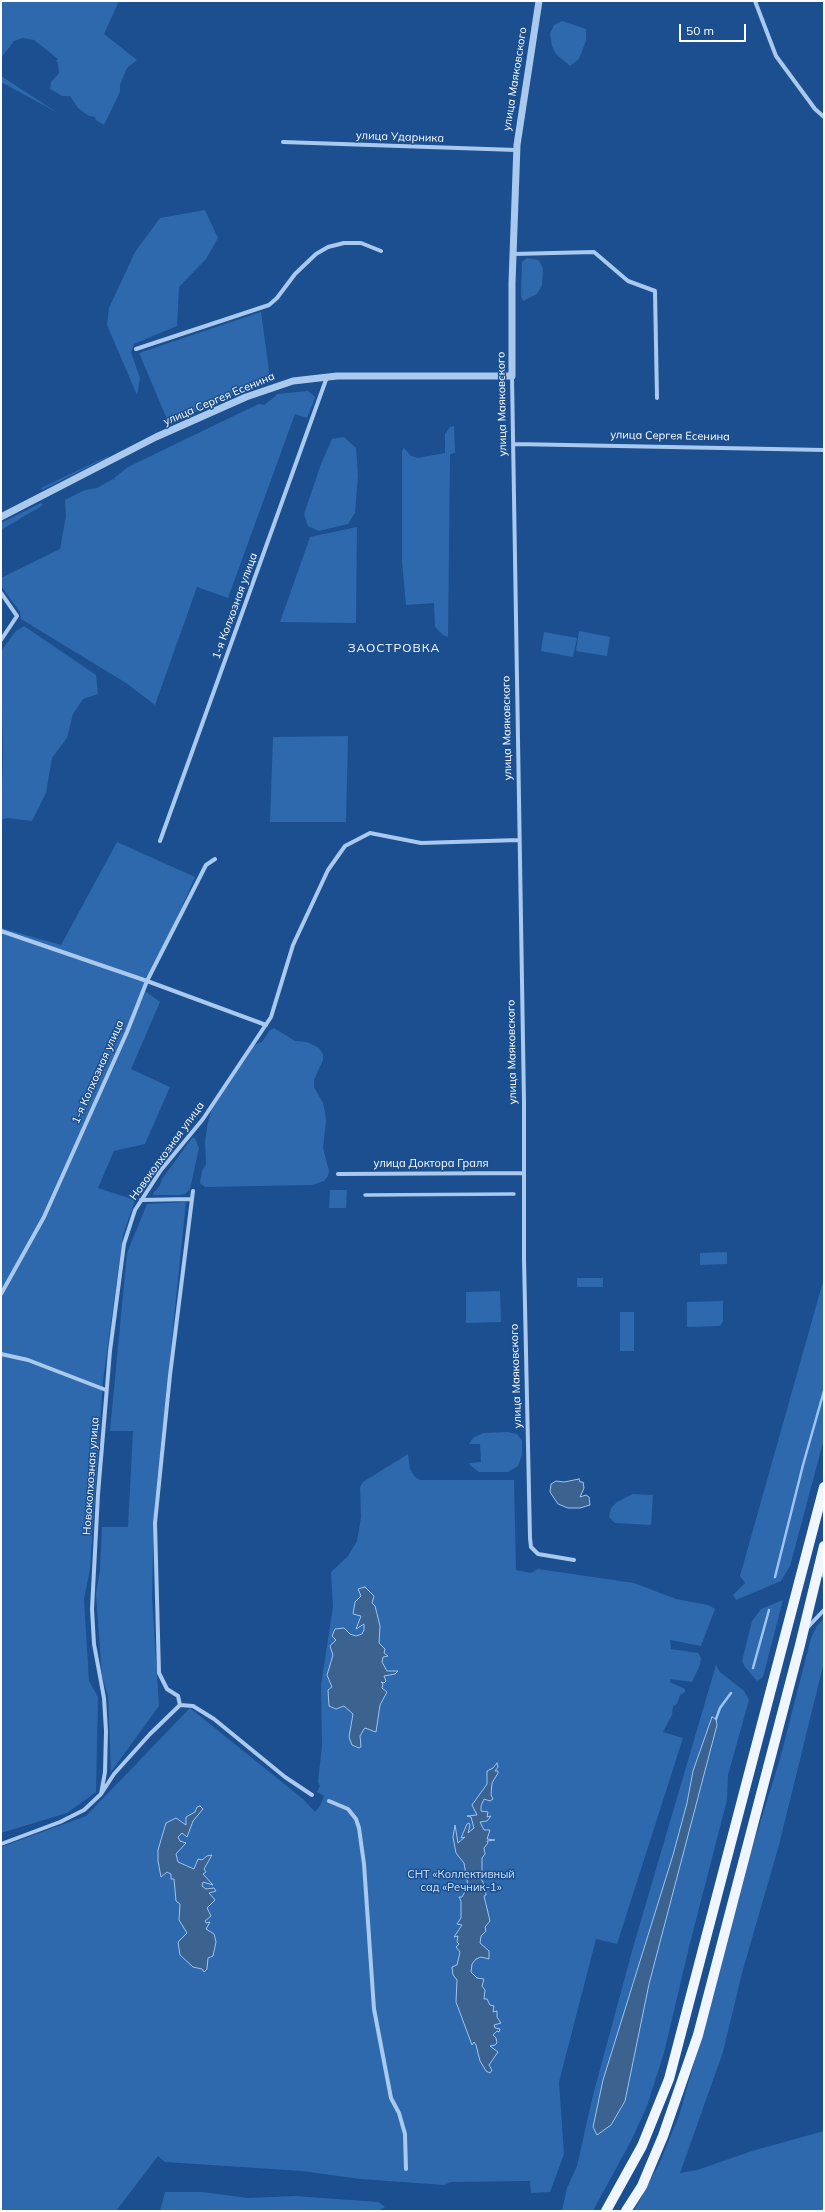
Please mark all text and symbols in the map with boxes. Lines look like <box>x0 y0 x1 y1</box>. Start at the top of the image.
scale bar <box>681 16 748 42</box>
text: 50 m <box>686 23 714 38</box>
street label: улица Маяковского <box>500 26 530 132</box>
street label: улица Ударника <box>356 129 444 145</box>
street label: улица Маяковского <box>494 352 510 456</box>
street label: улица Сергея Есенина <box>161 370 277 428</box>
street label: улица Сергея Есенина <box>610 428 730 444</box>
street label: 1-я Колхозная улица <box>210 551 260 661</box>
district label: ЗАОСТРОВКА <box>348 641 440 655</box>
street label: улица Маяковского <box>499 676 515 780</box>
street label: улица Маяковского <box>504 1000 520 1104</box>
street label: 1-я Колхозная улица <box>69 1018 127 1126</box>
street label: Новоколхозная улица <box>127 1099 207 1203</box>
street label: улица Доктора Граля <box>374 1157 488 1171</box>
street label: улица Маяковского <box>508 1323 524 1429</box>
street label: Новоколхозная улица <box>80 1417 102 1535</box>
park label: СНТ «Коллективный сад «Речник-1» <box>407 1868 515 1894</box>

